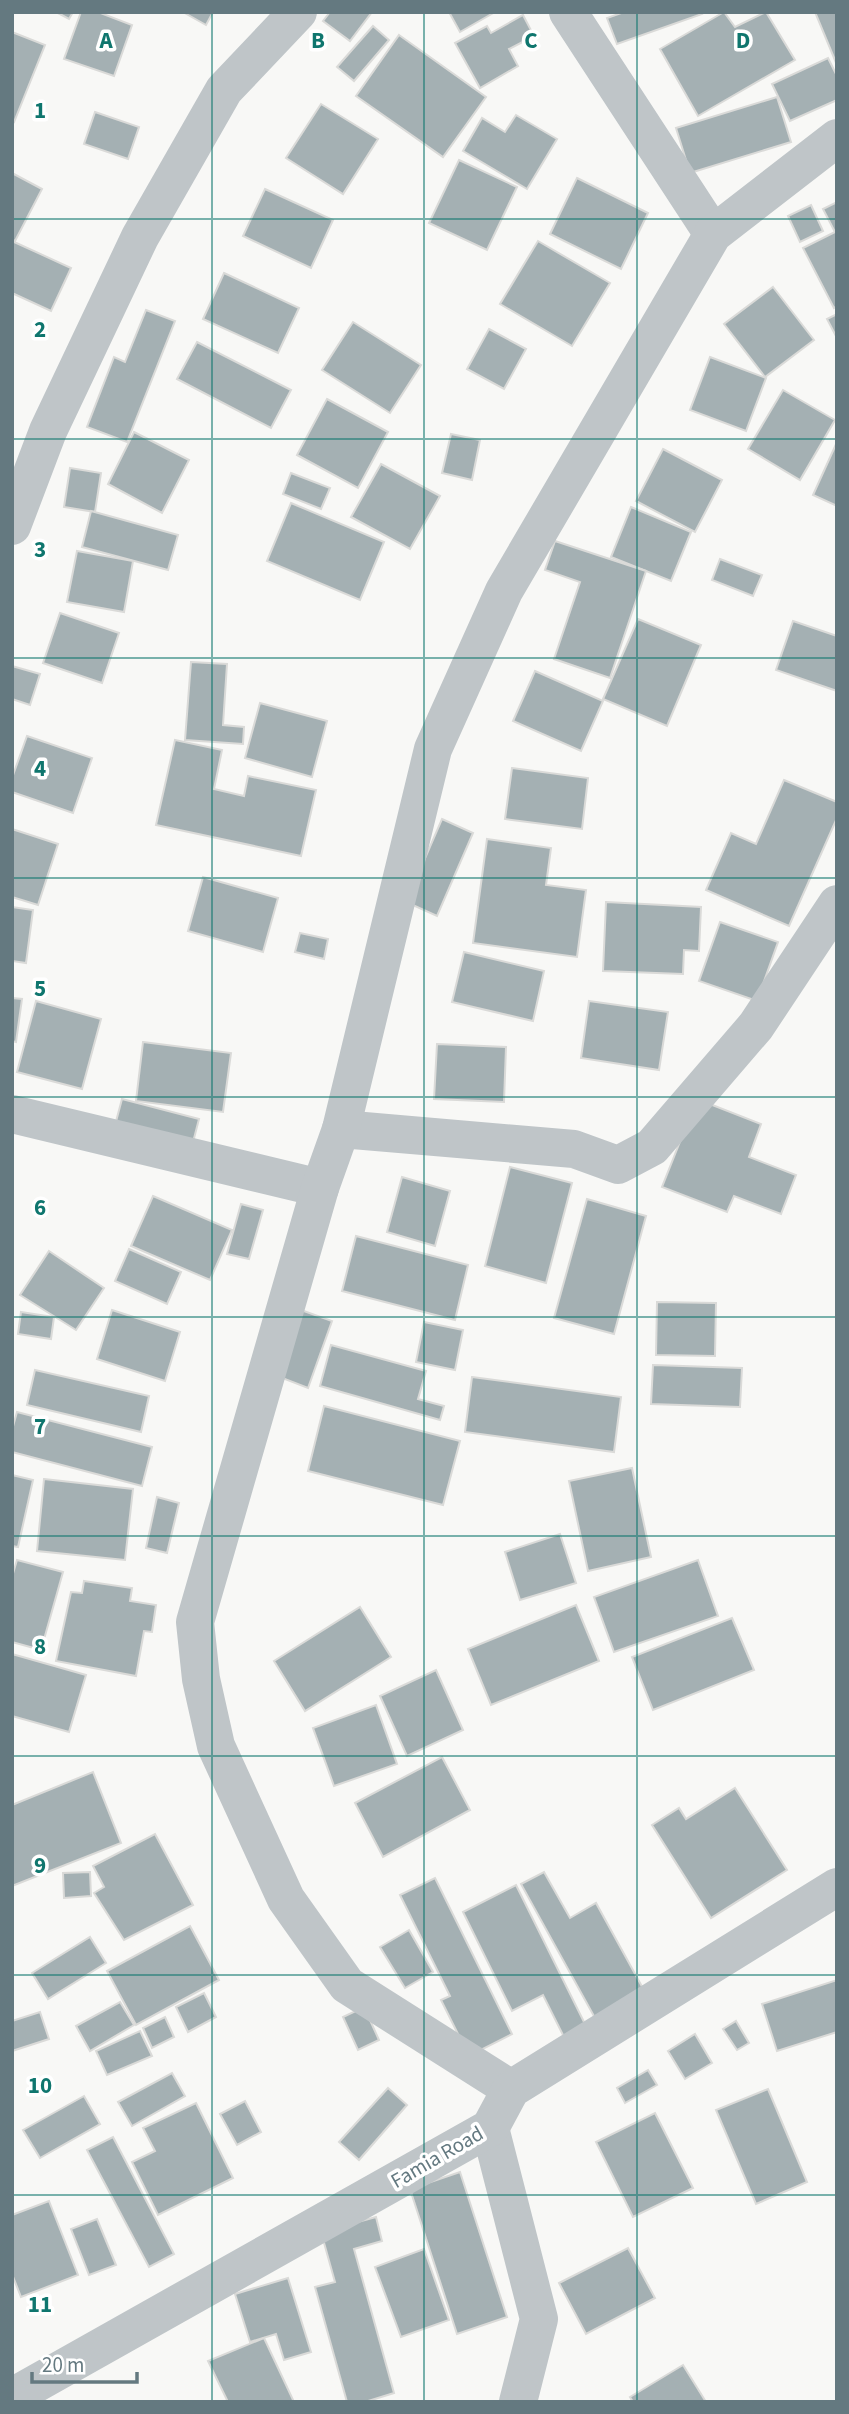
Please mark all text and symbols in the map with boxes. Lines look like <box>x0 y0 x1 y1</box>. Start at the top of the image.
text: A <box>98 24 113 57</box>
text: B <box>311 24 325 57</box>
text: C <box>524 24 538 57</box>
text: D <box>736 24 750 57</box>
text: 1 <box>34 94 46 127</box>
text: 2 <box>34 313 46 346</box>
text: 3 <box>34 533 46 566</box>
text: 4 <box>34 752 46 785</box>
text: 5 <box>34 972 46 1005</box>
text: 6 <box>34 1191 46 1224</box>
text: 7 <box>34 1410 46 1443</box>
text: 8 <box>34 1630 46 1663</box>
text: 9 <box>34 1849 46 1882</box>
text: 10 <box>28 2069 52 2102</box>
street label: Famia Road <box>385 2118 489 2196</box>
text: 11 <box>28 2288 52 2321</box>
scale bar <box>32 2340 136 2384</box>
text: 20 m <box>42 2350 84 2380</box>

